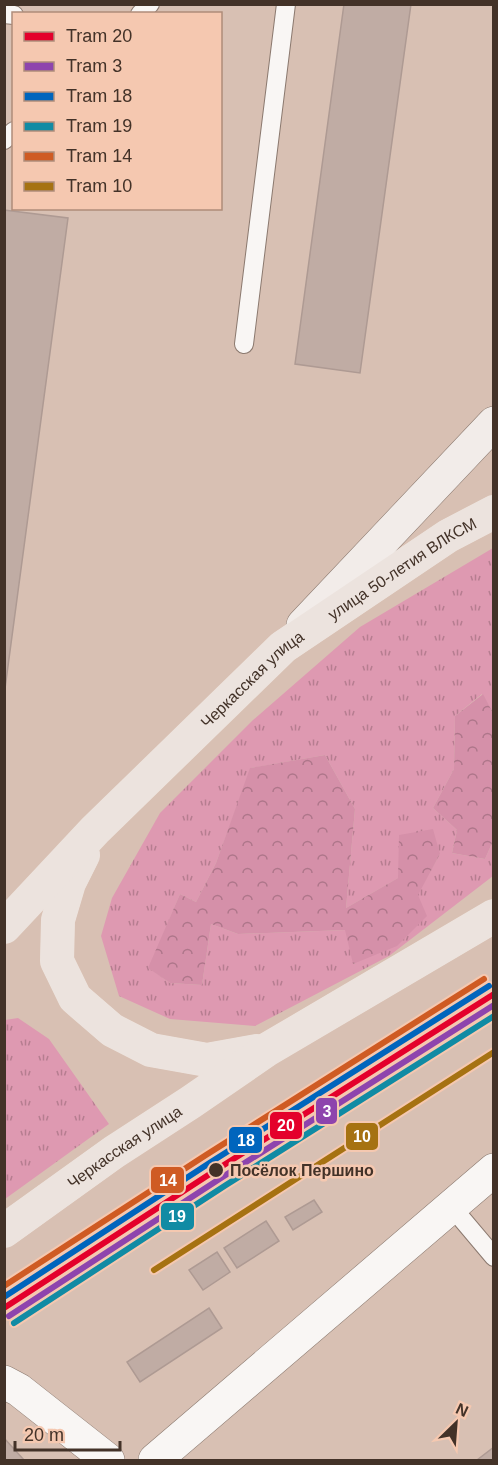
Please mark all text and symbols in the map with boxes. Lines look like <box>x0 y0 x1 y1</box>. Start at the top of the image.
legend <box>12 12 222 210</box>
text: Tram 20 <box>66 26 132 46</box>
text: Tram 3 <box>66 56 122 76</box>
text: Tram 18 <box>66 86 132 106</box>
text: Tram 19 <box>66 116 132 136</box>
text: Tram 14 <box>66 146 132 166</box>
text: Tram 10 <box>66 176 132 196</box>
street label: улица 50-летия ВЛКСМ <box>325 514 479 623</box>
street label: Черкасская улица <box>197 627 307 731</box>
line badge: 3 <box>315 1097 338 1125</box>
street label: Черкасская улица <box>64 1102 185 1191</box>
text: 3 <box>323 1103 332 1120</box>
line badge: 20 <box>269 1111 303 1140</box>
text: 20 <box>277 1117 295 1134</box>
line badge: 10 <box>345 1122 379 1151</box>
line badge: 18 <box>228 1126 263 1154</box>
text: 10 <box>353 1128 371 1145</box>
text: 18 <box>237 1132 255 1149</box>
marker: Посёлок Першино <box>207 1161 225 1179</box>
place label: Посёлок Першино <box>230 1162 374 1179</box>
line badge: 14 <box>150 1166 185 1194</box>
text: 14 <box>159 1172 177 1189</box>
line badge: 19 <box>160 1202 195 1231</box>
text: 19 <box>168 1208 186 1225</box>
north arrow <box>426 1393 486 1453</box>
text: N <box>453 1400 471 1420</box>
scale bar <box>15 1414 120 1452</box>
text: 20 m <box>24 1425 64 1445</box>

